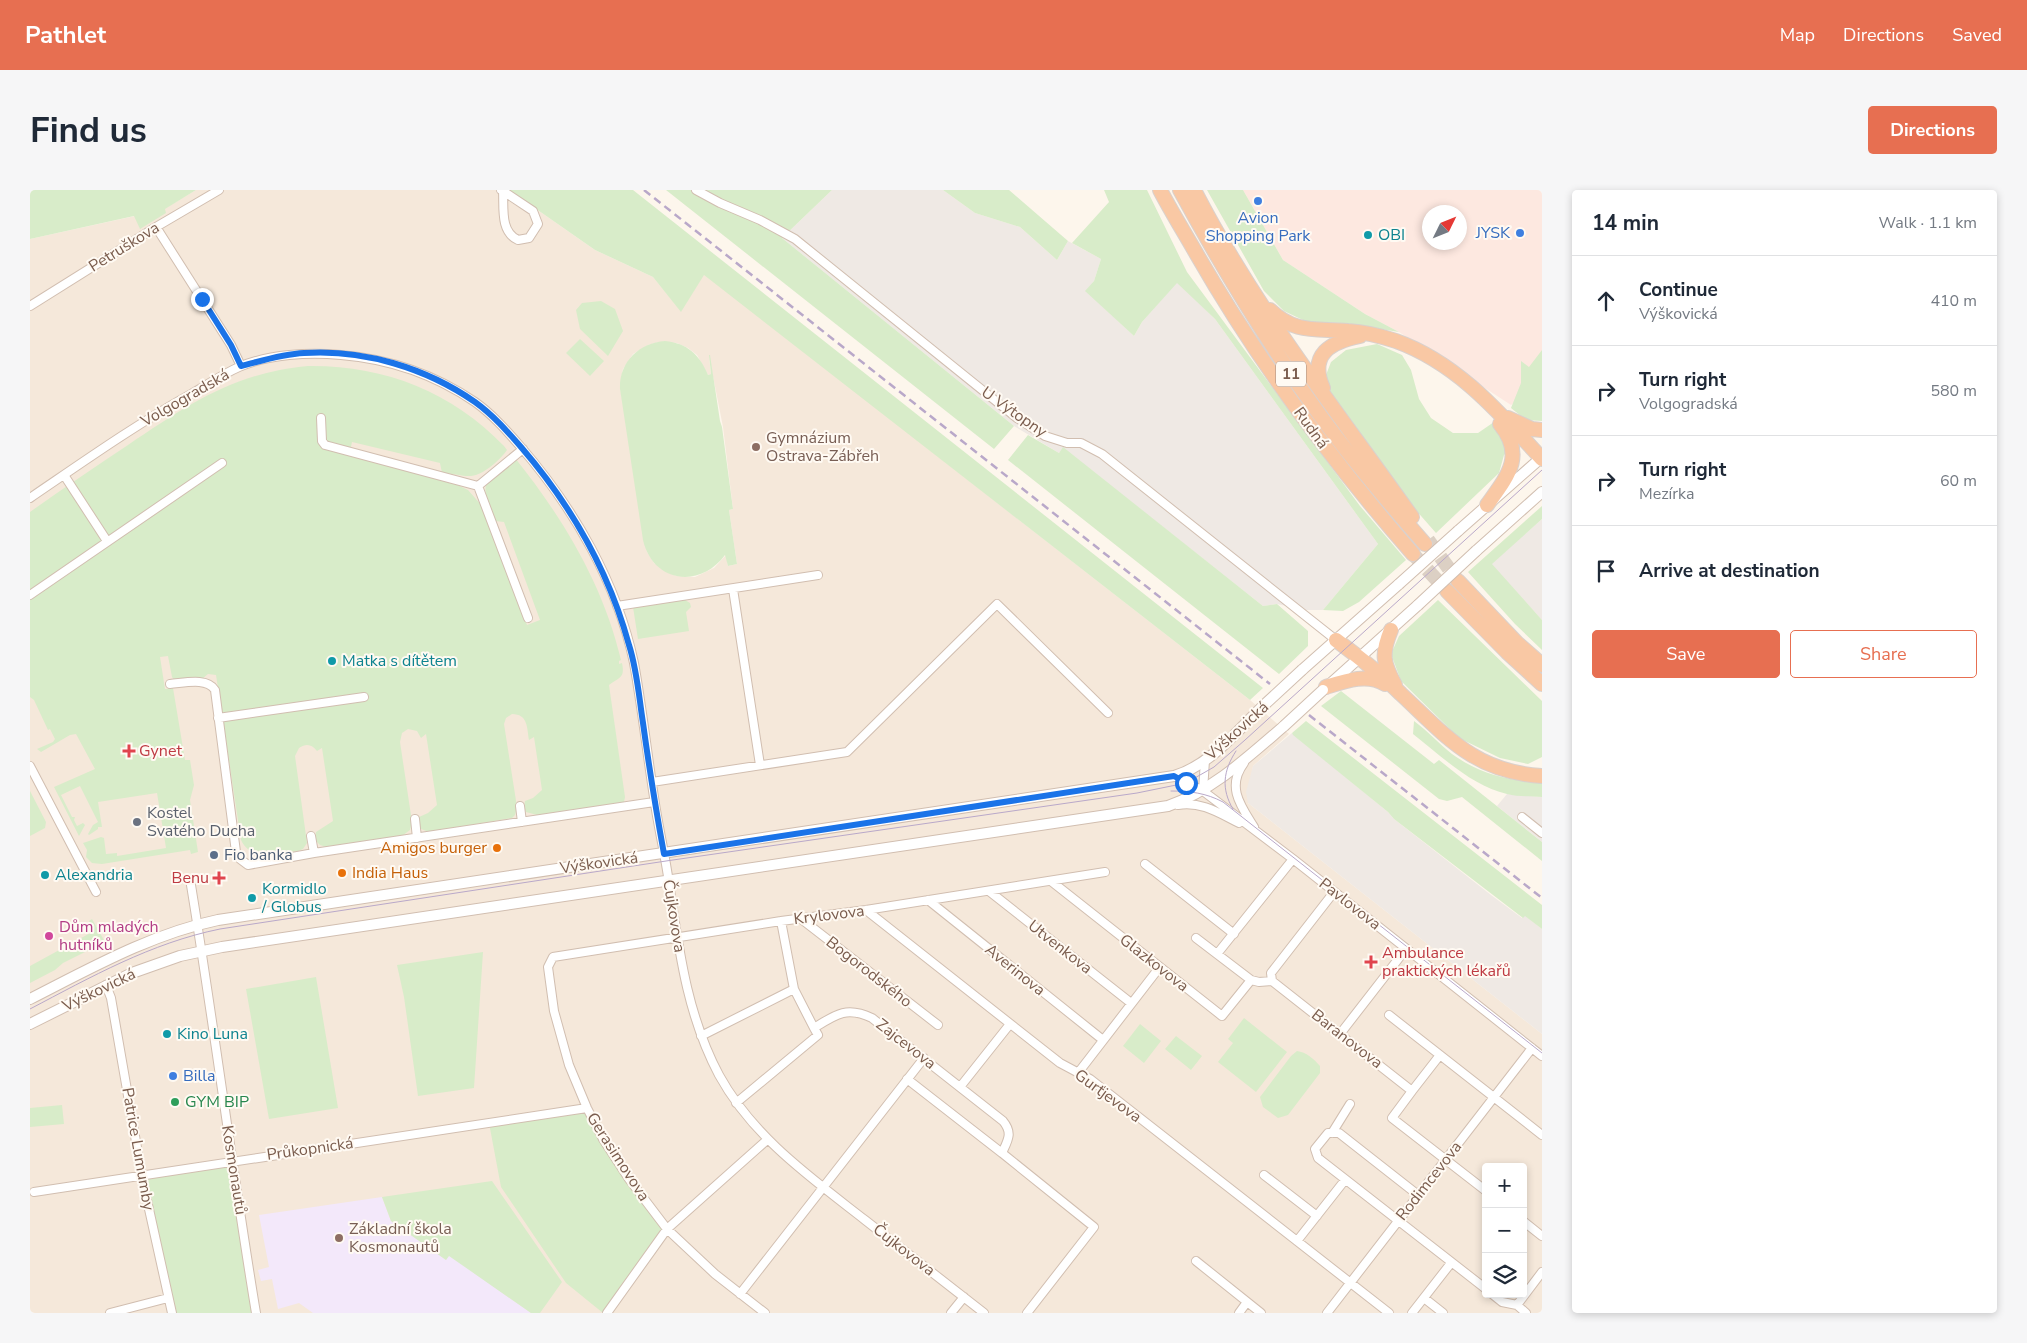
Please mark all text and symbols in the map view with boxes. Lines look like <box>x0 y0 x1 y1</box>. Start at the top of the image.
text: Pathlet <box>25 19 106 51</box>
text: Map <box>1780 23 1815 47</box>
text: Directions <box>1843 23 1924 47</box>
text: Saved <box>1952 23 2002 47</box>
button: Directions <box>1868 106 1997 154</box>
text: Find us <box>30 107 147 154</box>
marker: Avion Shopping Park <box>1252 195 1264 207</box>
north arrow <box>1422 205 1467 250</box>
place label: Avion Shopping Park <box>1206 207 1311 247</box>
text: 14 min <box>1592 209 1659 237</box>
text: Walk · 1.1 km <box>1879 212 1977 234</box>
street label: Petruškova <box>84 217 164 277</box>
place label: JYSK <box>1475 222 1511 244</box>
place label: OBI <box>1378 224 1405 246</box>
marker: JYSK <box>1514 227 1526 239</box>
marker: OBI <box>1362 229 1374 241</box>
text: Continue <box>1639 277 1718 303</box>
icon: ahead <box>1592 287 1620 315</box>
route end <box>191 288 214 311</box>
text: 410 m <box>1930 290 1977 312</box>
text: Výškovická <box>1639 303 1718 325</box>
road number: 11 <box>1276 362 1306 386</box>
street label: Volgogradská <box>136 364 233 433</box>
text: Turn right <box>1639 367 1726 393</box>
icon: right <box>1592 377 1620 405</box>
text: 580 m <box>1930 380 1977 402</box>
street label: U Výtopny <box>977 381 1052 443</box>
text: Volgogradská <box>1639 393 1738 415</box>
street label: Rudná <box>1288 403 1334 453</box>
place label: Gymnázium Ostrava-Zábřeh <box>766 427 879 467</box>
marker: Gymnázium Ostrava-Zábřeh <box>750 441 762 453</box>
text: Turn right <box>1639 457 1726 483</box>
icon: right <box>1592 467 1620 495</box>
text: 60 m <box>1940 470 1977 492</box>
text: Mezírka <box>1639 483 1694 505</box>
icon: arrive <box>1592 557 1620 585</box>
text: Arrive at destination <box>1639 558 1820 584</box>
button: Save <box>1592 630 1780 678</box>
button: Share <box>1790 630 1977 678</box>
place label: Matka s dítětem <box>342 650 457 672</box>
marker: Matka s dítětem <box>326 655 338 667</box>
street label: Výškovická <box>1200 696 1274 766</box>
place label: Gynet <box>139 740 182 762</box>
marker: Gynet <box>123 745 135 757</box>
route start <box>1175 772 1198 795</box>
place label: Kostel Svatého Ducha <box>147 802 255 842</box>
marker: Kostel Svatého Ducha <box>131 816 143 828</box>
place label: Amigos burger <box>380 837 487 859</box>
marker: Amigos burger <box>491 842 503 854</box>
place label: Fio banka <box>224 844 293 866</box>
street label: Výškovická <box>558 847 639 880</box>
marker: Fio banka <box>208 849 220 861</box>
place label: India Haus <box>352 862 428 884</box>
place label: Alexandria <box>55 864 133 886</box>
place label: Benu <box>172 867 209 889</box>
marker: India Haus <box>336 867 348 879</box>
marker: Alexandria <box>39 869 51 881</box>
marker: Benu <box>213 872 225 884</box>
street label: Pavlovova <box>1314 873 1386 935</box>
place label: Kormidlo / Globus <box>261 878 327 918</box>
street label: Čujkovova <box>657 878 691 954</box>
marker: Kormidlo / Globus <box>246 892 258 904</box>
street label: Krylovova <box>792 900 866 930</box>
street label: Utvenkova <box>1023 915 1097 979</box>
place label: Dům mladých hutníků <box>59 916 159 956</box>
street label: Glazkovova <box>1115 929 1193 997</box>
marker: Dům mladých hutníků <box>43 930 55 942</box>
street label: Bogorodského <box>821 931 917 1013</box>
street label: Averinova <box>980 939 1050 1001</box>
place label: Ambulance praktických lékařů <box>1382 942 1511 982</box>
marker: Ambulance praktických lékařů <box>1364 955 1378 969</box>
street label: Výškovická <box>58 963 139 1018</box>
street label: Baranovova <box>1307 1004 1387 1074</box>
street label: Zajcevova <box>871 1014 941 1074</box>
place label: Kino Luna <box>177 1023 248 1045</box>
marker: Kino Luna <box>161 1028 173 1040</box>
street label: Gurťjevova <box>1070 1064 1146 1128</box>
place label: Billa <box>183 1065 215 1087</box>
marker: Billa <box>167 1070 179 1082</box>
street label: Patrice Lumumby <box>116 1086 160 1213</box>
place label: GYM BIP <box>185 1091 249 1113</box>
marker: GYM BIP <box>169 1096 181 1108</box>
street label: Gerasimovova <box>581 1108 655 1206</box>
street label: Kosmonautů <box>216 1124 252 1216</box>
street label: Průkopnická <box>265 1132 355 1166</box>
street label: Rodimcevova <box>1391 1137 1467 1225</box>
map controls <box>1482 1163 1527 1298</box>
button: + <box>1482 1163 1527 1208</box>
button: − <box>1482 1208 1527 1253</box>
place label: Základní škola Kosmonautů <box>349 1218 452 1258</box>
street label: Čujkovova <box>868 1219 940 1281</box>
marker: Základní škola Kosmonautů <box>333 1232 345 1244</box>
button: layers <box>1482 1253 1527 1298</box>

